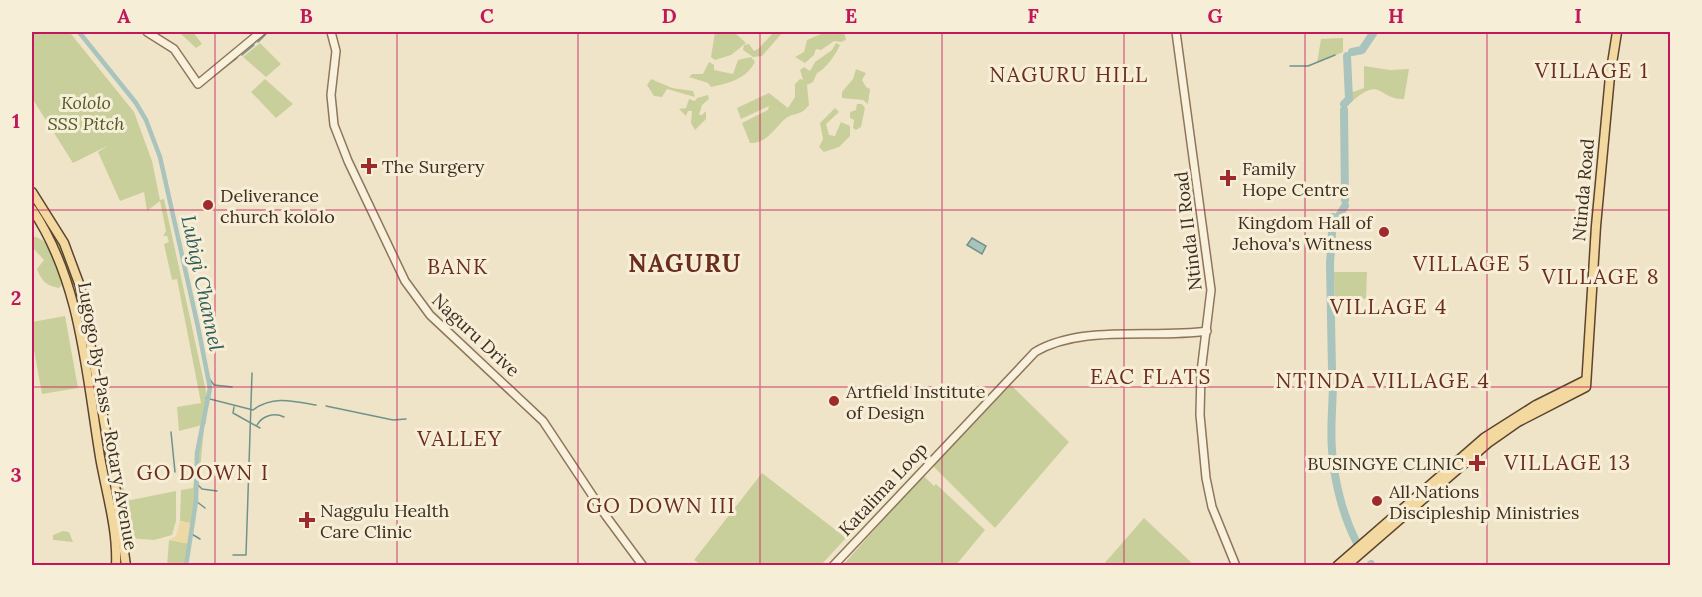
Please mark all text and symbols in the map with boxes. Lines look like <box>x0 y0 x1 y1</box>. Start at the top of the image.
text: A <box>117 3 131 28</box>
text: B <box>299 3 313 28</box>
text: C <box>480 3 494 28</box>
text: D <box>661 3 677 28</box>
text: E <box>845 3 857 28</box>
text: F <box>1027 3 1039 28</box>
text: G <box>1207 3 1223 28</box>
text: H <box>1388 3 1404 28</box>
text: I <box>1574 3 1582 28</box>
district label: VILLAGE 1 <box>1534 57 1649 84</box>
district label: NAGURU HILL <box>989 61 1149 88</box>
park label: Kololo SSS Pitch <box>47 91 125 135</box>
text: 1 <box>12 108 20 133</box>
street label: Ntinda Road <box>1567 137 1599 242</box>
place label: The Surgery <box>382 155 485 178</box>
marker: The Surgery <box>360 157 378 175</box>
place label: Family Hope Centre <box>1242 157 1349 201</box>
marker: Family Hope Centre <box>1219 169 1237 187</box>
street label: Ntinda II Road <box>1169 170 1207 292</box>
place label: Deliverance church kololo <box>220 184 335 228</box>
marker: Deliverance church kololo <box>201 198 215 212</box>
place label: Kingdom Hall of Jehova's Witness <box>1232 211 1374 255</box>
water label: Lubigi Channel <box>176 213 230 353</box>
marker: Kingdom Hall of Jehova's Witness <box>1377 225 1391 239</box>
district label: NAGURU <box>628 248 742 279</box>
district label: VILLAGE 5 <box>1412 250 1531 277</box>
district label: BANK <box>427 253 489 280</box>
district label: VILLAGE 8 <box>1541 263 1660 290</box>
street label: Lugogo By-Pass - Rotary Avenue <box>73 280 143 552</box>
text: 2 <box>11 285 21 310</box>
street label: Naguru Drive <box>427 288 525 382</box>
district label: VILLAGE 4 <box>1329 293 1448 320</box>
district label: EAC FLATS <box>1090 363 1212 390</box>
district label: NTINDA VILLAGE 4 <box>1276 367 1490 394</box>
place label: Artfield Institute of Design <box>845 380 986 424</box>
marker: Artfield Institute of Design <box>827 394 841 408</box>
district label: VALLEY <box>416 425 503 452</box>
street label: Katalima Loop <box>834 437 932 541</box>
district label: VILLAGE 13 <box>1503 449 1632 476</box>
place label: BUSINGYE CLINIC <box>1307 452 1464 475</box>
marker: BUSINGYE CLINIC <box>1468 454 1486 472</box>
district label: GO DOWN I <box>137 459 269 486</box>
text: 3 <box>10 462 22 487</box>
place label: All Nations Discipleship Ministries <box>1388 480 1579 524</box>
district label: GO DOWN III <box>586 492 736 519</box>
marker: All Nations Discipleship Ministries <box>1370 494 1384 508</box>
place label: Naggulu Health Care Clinic <box>320 499 449 543</box>
marker: Naggulu Health Care Clinic <box>298 511 316 529</box>

